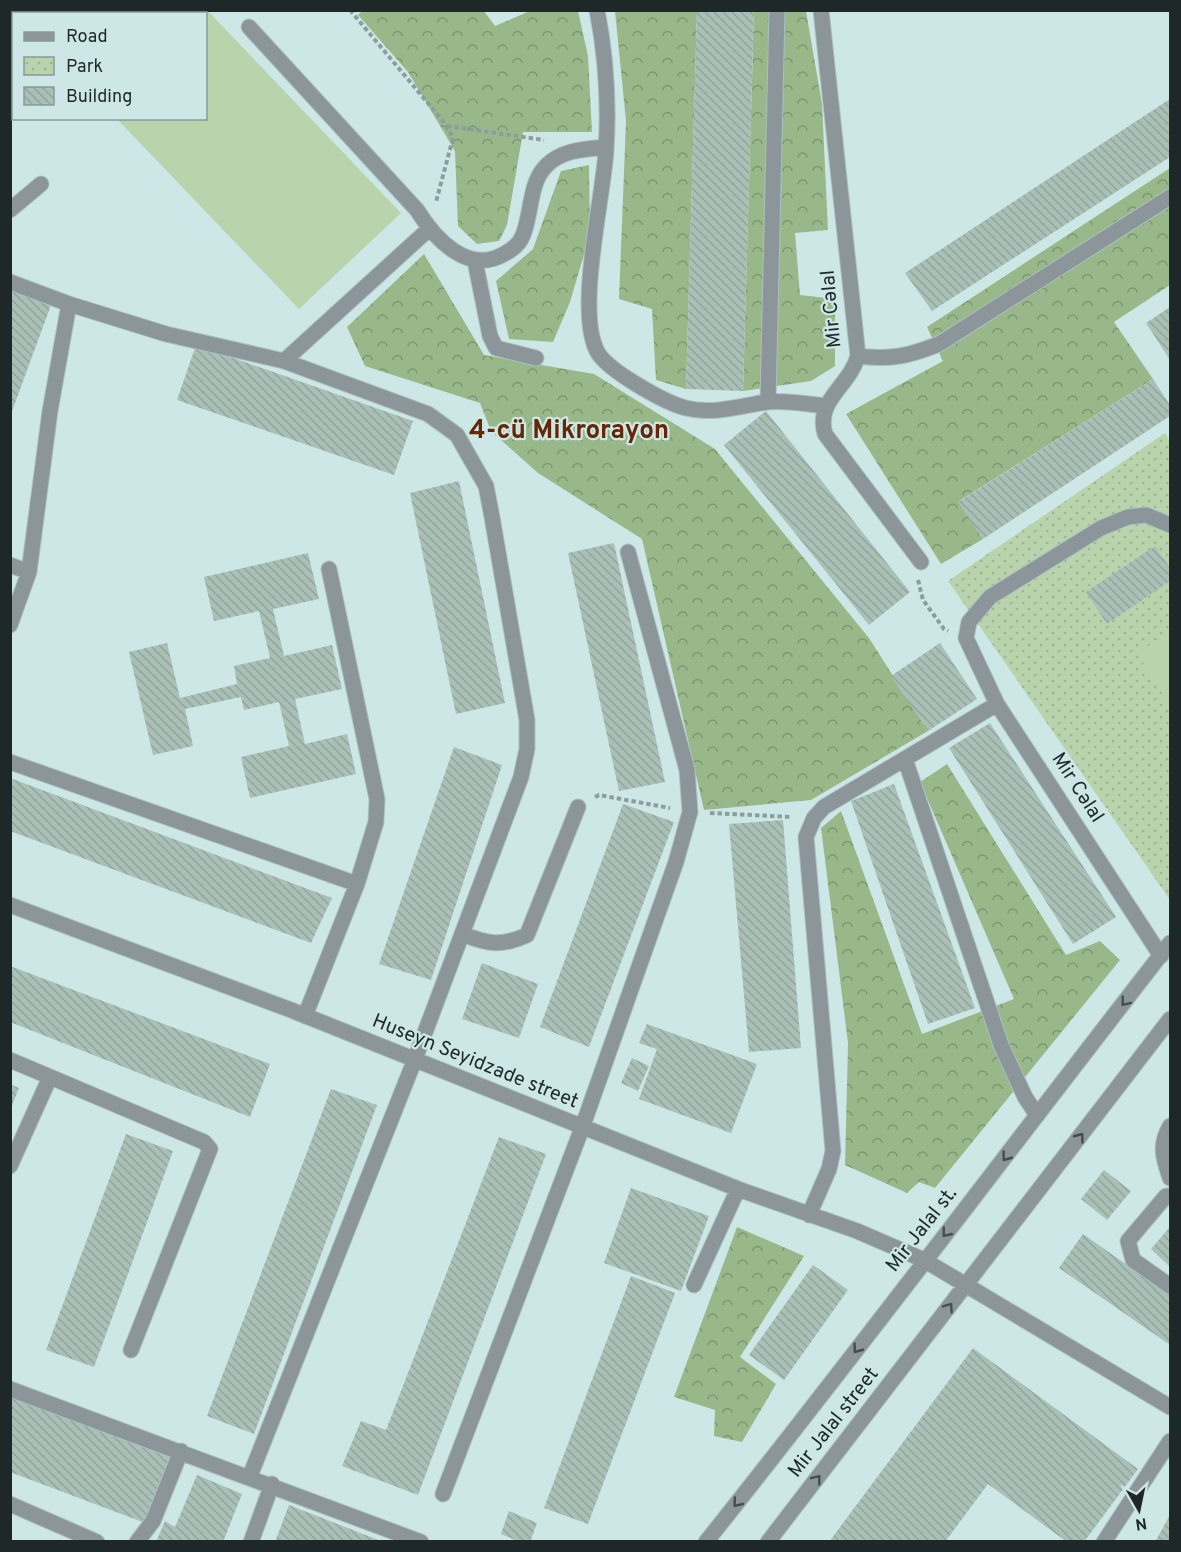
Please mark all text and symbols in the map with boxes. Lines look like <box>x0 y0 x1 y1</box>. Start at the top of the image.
legend <box>12 12 207 120</box>
text: Road <box>66 26 108 49</box>
text: Park <box>66 56 103 79</box>
text: Building <box>66 86 132 109</box>
street label: Mir Cəlal <box>816 269 848 349</box>
district label: 4-cü Mikrorayon <box>469 415 669 448</box>
street label: Mir Cəlal <box>1045 748 1109 828</box>
one-way arrow <box>1121 996 1132 1007</box>
street label: Huseyn Seyidzade street <box>368 1009 582 1115</box>
one-way arrow <box>1073 1133 1084 1144</box>
one-way arrow <box>1002 1150 1013 1161</box>
street label: Mir Jalal st. <box>880 1182 964 1278</box>
one-way arrow <box>942 1226 953 1237</box>
one-way arrow <box>942 1303 953 1314</box>
one-way arrow <box>854 1343 865 1354</box>
street label: Mir Jalal street <box>783 1362 885 1484</box>
one-way arrow <box>809 1475 820 1486</box>
north arrow <box>1109 1480 1169 1540</box>
one-way arrow <box>733 1496 744 1507</box>
text: N <box>1134 1512 1148 1534</box>

